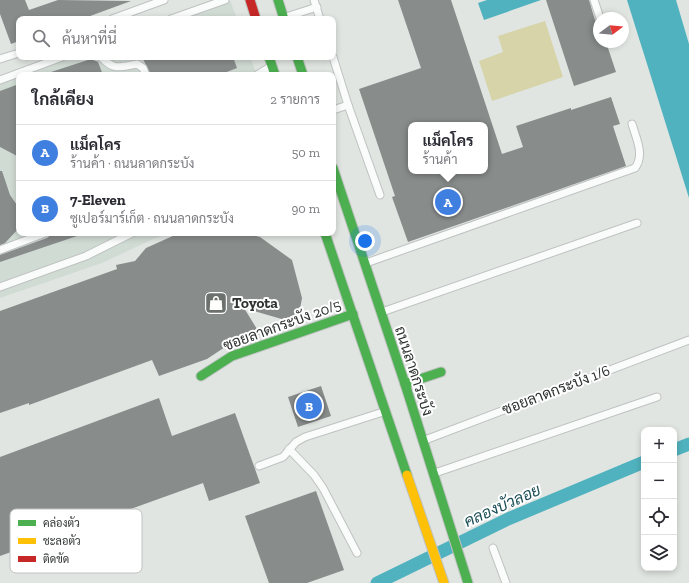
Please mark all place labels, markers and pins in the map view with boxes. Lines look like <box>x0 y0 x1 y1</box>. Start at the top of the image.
pin: A <box>435 187 461 217</box>
shop icon: Toyota <box>203 290 229 316</box>
place label: Toyota <box>232 294 278 312</box>
pin: B <box>296 391 322 421</box>

